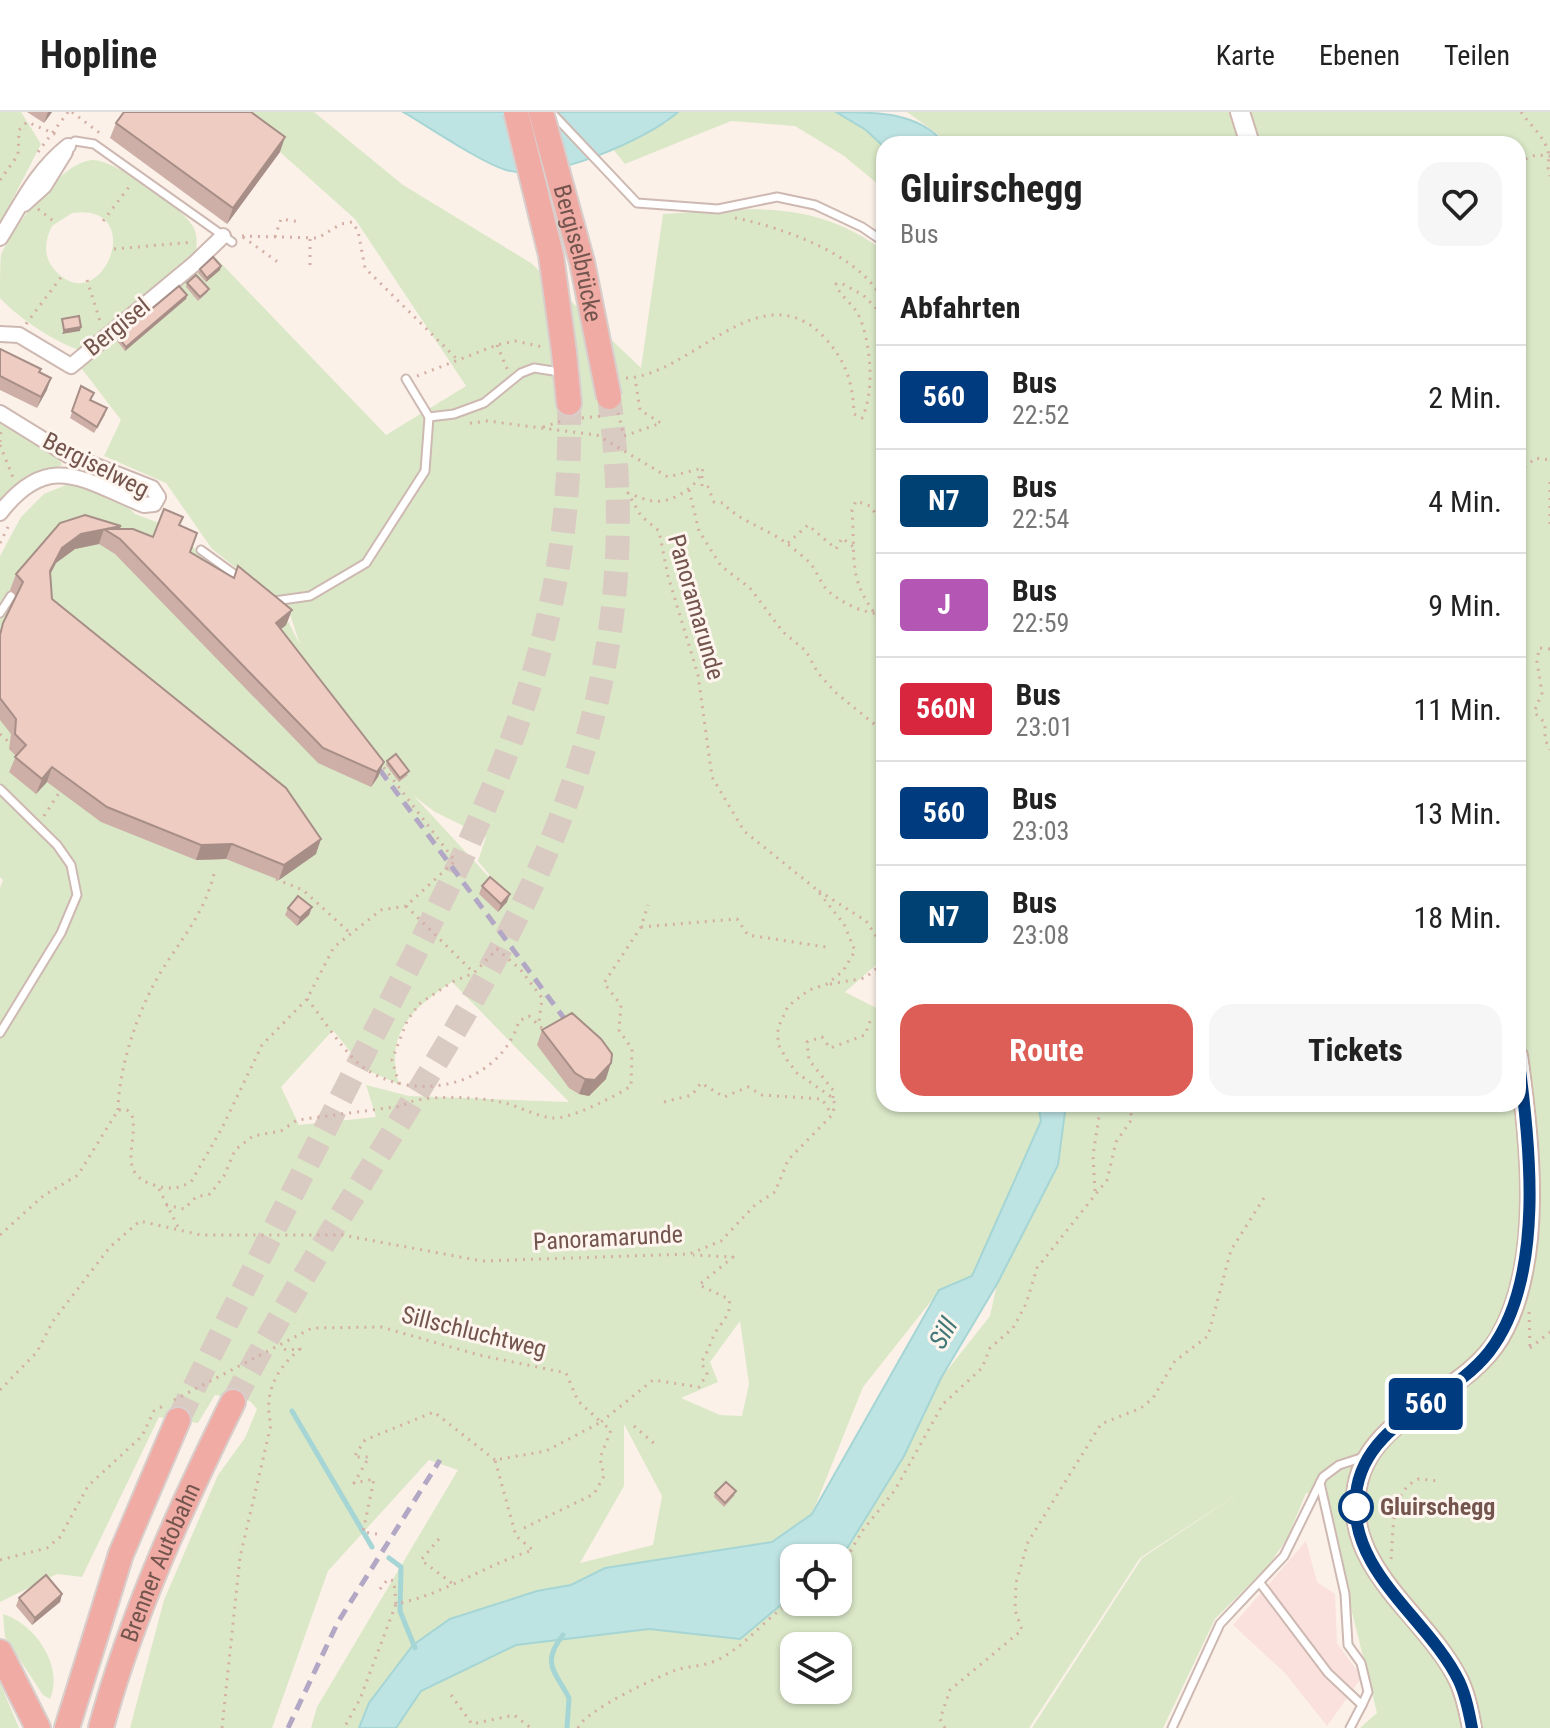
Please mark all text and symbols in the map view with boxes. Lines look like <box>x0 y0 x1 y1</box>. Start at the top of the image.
text: Hopline <box>40 33 157 77</box>
text: Karte <box>1216 39 1275 72</box>
text: Ebenen <box>1319 39 1400 72</box>
text: Teilen <box>1444 39 1510 72</box>
button: heart <box>1418 162 1502 246</box>
text: Gluirschegg <box>900 167 1083 211</box>
street label: Bergiselbrücke <box>548 182 608 324</box>
text: Bus <box>900 219 939 249</box>
text: Abfahrten <box>900 290 1020 325</box>
street label: Bergisel <box>78 292 156 362</box>
text: Bus <box>1012 365 1057 400</box>
text: 560 <box>923 380 965 413</box>
text: 2 Min. <box>1428 380 1502 415</box>
text: 22:52 <box>1012 400 1069 430</box>
street label: Bergiselweg <box>38 426 154 504</box>
text: Bus <box>1012 469 1057 504</box>
text: N7 <box>928 484 960 517</box>
text: 4 Min. <box>1428 484 1502 519</box>
text: 22:54 <box>1012 504 1069 534</box>
street label: Panoramarunde <box>662 531 730 683</box>
text: Bus <box>1012 573 1057 608</box>
text: J <box>937 588 951 621</box>
text: 9 Min. <box>1428 588 1502 623</box>
text: 22:59 <box>1012 608 1069 638</box>
text: Bus <box>1016 677 1061 712</box>
text: 560N <box>916 692 976 725</box>
text: 11 Min. <box>1414 692 1502 727</box>
text: 23:01 <box>1016 712 1073 742</box>
text: Bus <box>1012 781 1057 816</box>
text: 560 <box>923 796 965 829</box>
text: 13 Min. <box>1414 796 1502 831</box>
text: 23:03 <box>1012 816 1069 846</box>
text: Bus <box>1012 885 1057 920</box>
text: N7 <box>928 900 960 933</box>
text: 18 Min. <box>1414 900 1502 935</box>
text: 23:08 <box>1012 920 1069 950</box>
button: Route <box>900 1004 1193 1096</box>
button: Tickets <box>1209 1004 1502 1096</box>
street label: Panoramarunde <box>532 1220 684 1256</box>
street label: Sillschluchtweg <box>399 1300 549 1364</box>
water label: Sill <box>922 1311 964 1354</box>
line badge: 560 <box>1380 1378 1472 1430</box>
text: 560 <box>1405 1387 1447 1420</box>
street label: Brenner Autobahn <box>115 1479 206 1646</box>
marker: Gluirschegg <box>1339 1490 1373 1524</box>
place label: Gluirschegg <box>1380 1493 1495 1521</box>
map controls <box>780 1544 852 1704</box>
button: locate <box>780 1544 852 1616</box>
button: layers <box>780 1632 852 1704</box>

